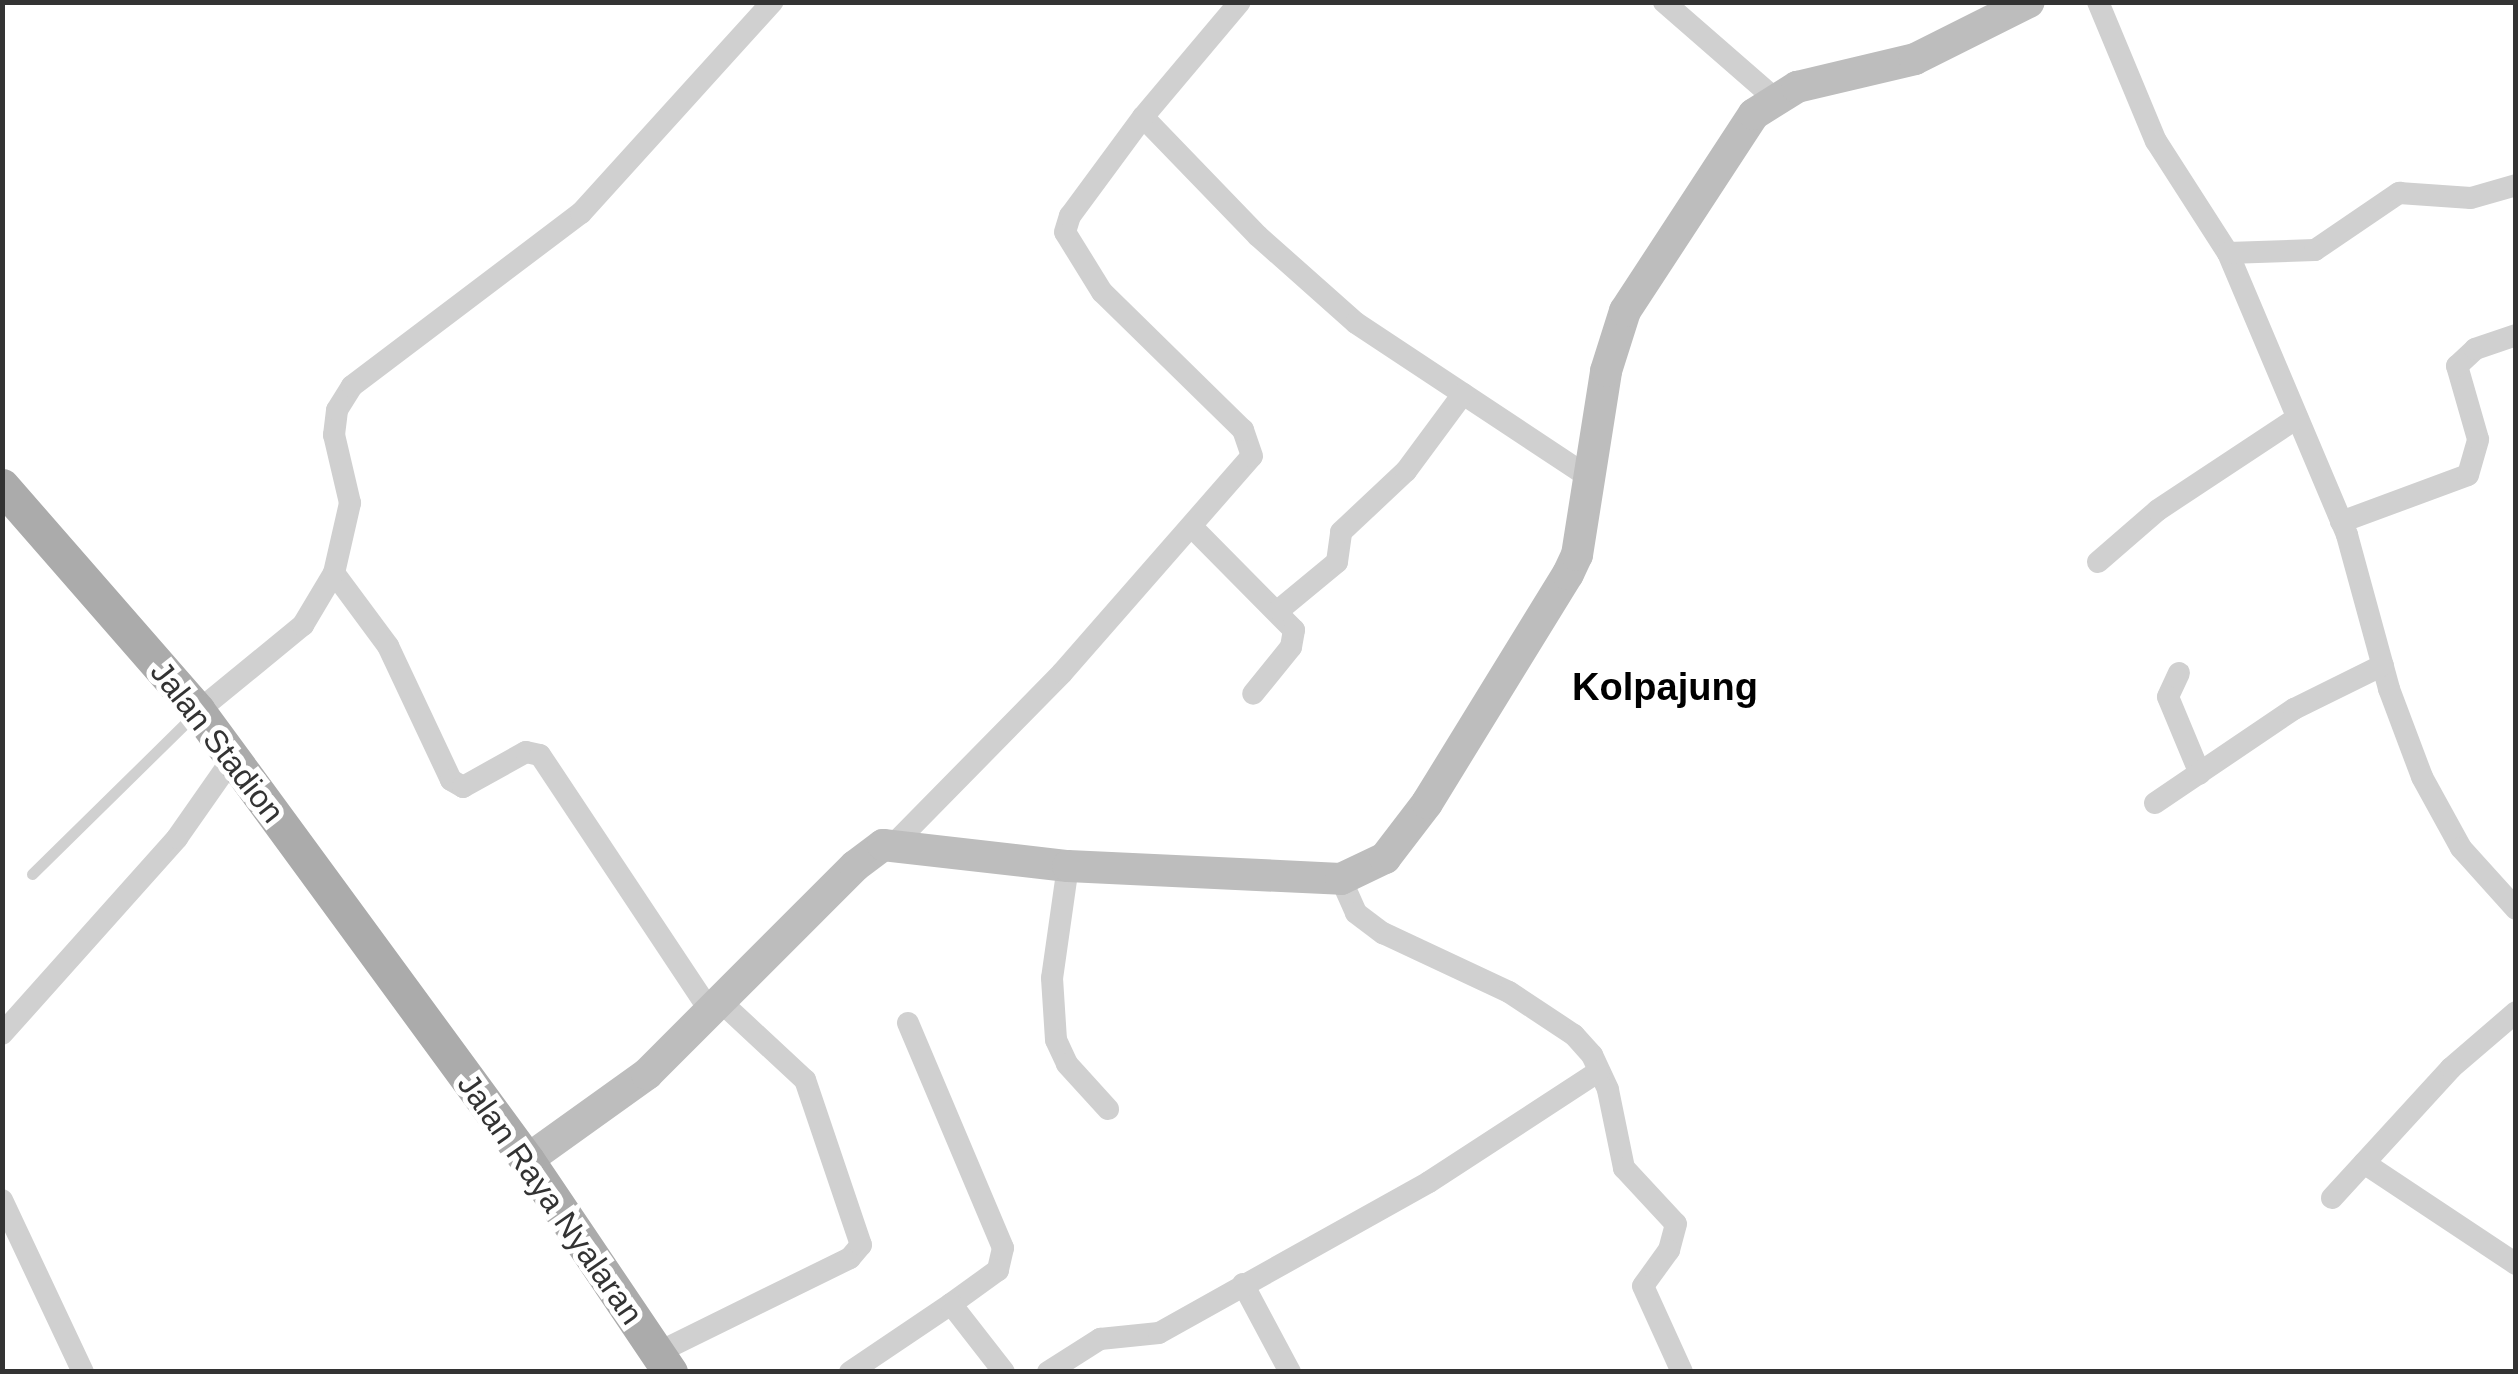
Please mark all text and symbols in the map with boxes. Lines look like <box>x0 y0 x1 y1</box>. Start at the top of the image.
street label: Jalan Stadion <box>142 654 292 830</box>
district label: Kolpajung <box>1572 665 1758 711</box>
street label: Jalan Raya Nyalaran <box>449 1066 651 1332</box>

